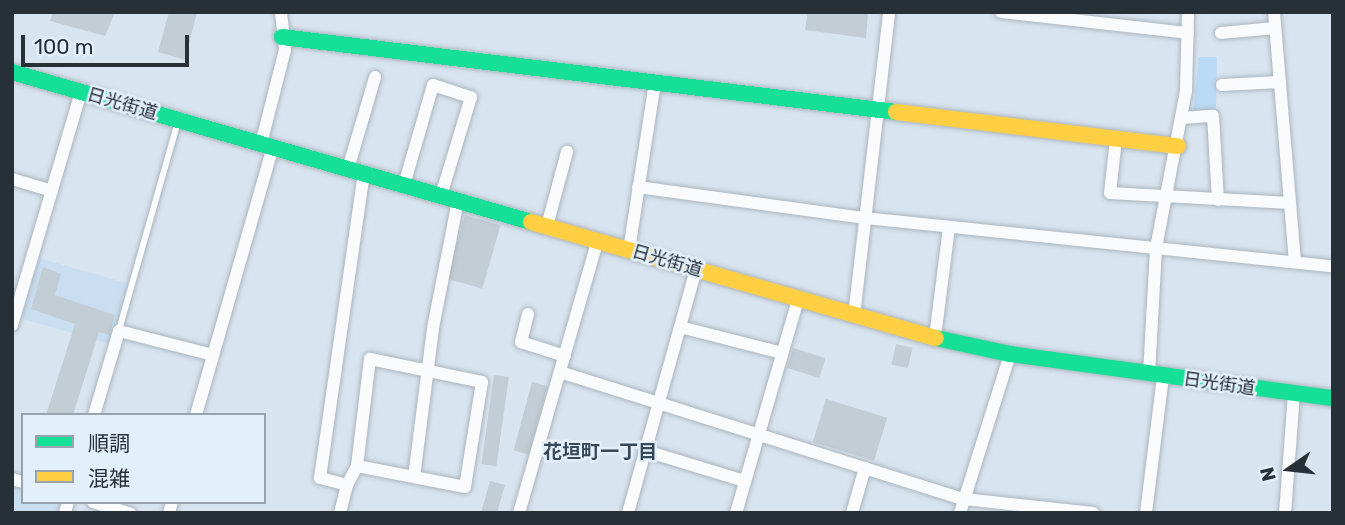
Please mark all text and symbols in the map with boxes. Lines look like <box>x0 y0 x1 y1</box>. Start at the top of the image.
scale bar <box>24 21 192 65</box>
text: 100 m <box>34 34 93 59</box>
street label: 日光街道 <box>84 84 160 124</box>
street label: 日光街道 <box>629 241 705 281</box>
street label: 日光街道 <box>1182 368 1256 400</box>
legend <box>21 413 266 504</box>
text: 順調 <box>88 431 130 456</box>
north arrow <box>1254 434 1324 504</box>
district label: 花垣町一丁目 <box>543 441 657 463</box>
text: N <box>1255 465 1281 484</box>
text: 混雑 <box>88 466 130 491</box>

